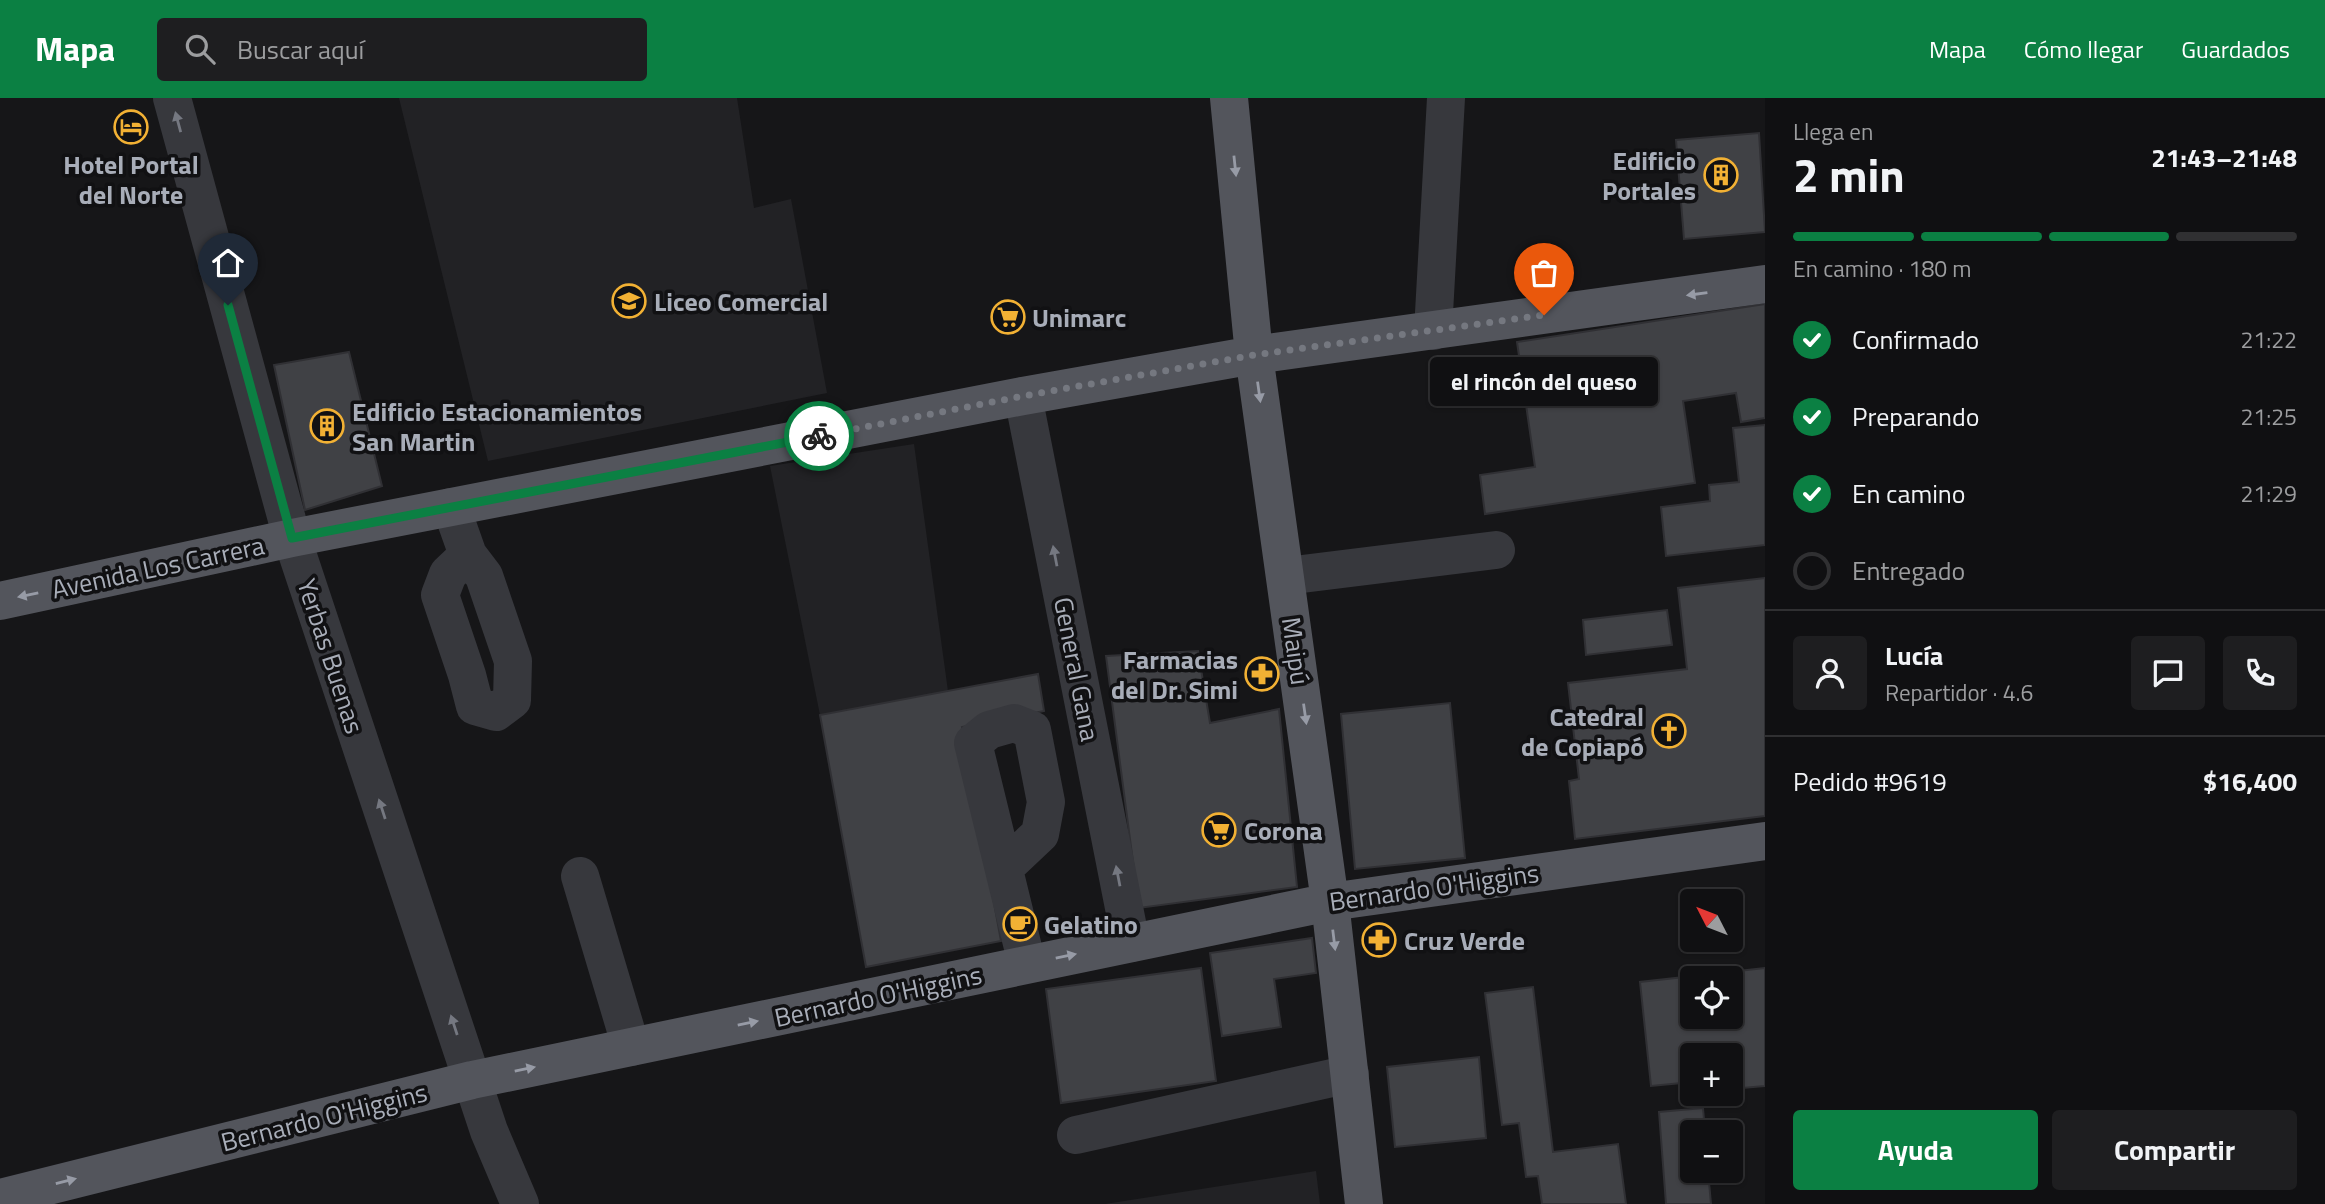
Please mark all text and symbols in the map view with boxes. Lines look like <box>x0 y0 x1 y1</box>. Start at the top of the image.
search box <box>157 18 647 81</box>
text: Mapa <box>35 24 115 74</box>
icon: search <box>181 30 219 68</box>
text: Buscar aquí <box>237 30 364 69</box>
text: Mapa <box>1929 31 1986 67</box>
text: Cómo llegar <box>2024 31 2143 67</box>
text: Guardados <box>2181 31 2290 67</box>
hotel icon: Hotel Portal del Norte <box>112 108 150 146</box>
one-way arrow <box>172 110 183 132</box>
text: Llega en <box>1793 114 1873 149</box>
text: 21:43–21:48 <box>2151 138 2297 177</box>
text: 2 min <box>1793 140 1905 210</box>
place label: Edificio Portales <box>1602 141 1696 210</box>
place label: Hotel Portal del Norte <box>63 145 199 214</box>
one-way arrow <box>1230 155 1241 177</box>
building icon: Edificio Portales <box>1702 156 1740 194</box>
pin <box>198 233 258 305</box>
pin <box>1514 243 1574 315</box>
icon: home <box>209 244 247 282</box>
text: En camino · 180 m <box>1793 251 1971 286</box>
icon: bag <box>1525 254 1563 292</box>
school or university icon: Liceo Comercial <box>610 282 648 320</box>
place label: Liceo Comercial <box>654 282 828 321</box>
one-way arrow <box>1686 288 1708 299</box>
supermarket icon: Unimarc <box>989 298 1027 336</box>
place label: Unimarc <box>1032 298 1126 337</box>
text: Confirmado <box>1852 320 1979 359</box>
icon: check <box>1793 321 1831 359</box>
text: 21:22 <box>2240 322 2297 357</box>
callout: el rincón del queso <box>1430 357 1658 406</box>
text: el rincón del queso <box>1451 364 1637 399</box>
one-way arrow <box>1254 381 1265 403</box>
place label: Edificio Estacionamientos San Martin <box>352 392 642 461</box>
text: Preparando <box>1852 397 1979 436</box>
icon: check <box>1793 398 1831 436</box>
text: 21:25 <box>2240 399 2297 434</box>
courier <box>784 401 854 471</box>
building icon: Edificio Estacionamientos San Martin <box>308 407 346 445</box>
icon: bike <box>800 417 838 455</box>
text: En camino <box>1852 474 1966 513</box>
icon: check <box>1793 475 1831 513</box>
text: 21:29 <box>2240 476 2297 511</box>
street label: Avenida Los Carrera <box>48 525 268 609</box>
one-way arrow <box>1049 545 1060 567</box>
text: Entregado <box>1852 551 1965 590</box>
street label: Yerbas Buenas <box>288 573 374 739</box>
one-way arrow <box>16 590 38 601</box>
street label: General Gana <box>1044 594 1110 744</box>
street label: Maipú <box>1272 615 1320 687</box>
button: person <box>1793 636 1867 710</box>
text: Lucía <box>1885 636 1943 675</box>
button: chat <box>2131 636 2205 710</box>
button: phone <box>2223 636 2297 710</box>
place label: Farmacias del Dr. Simi <box>1111 640 1238 709</box>
pharmacy icon: Farmacias del Dr. Simi <box>1243 655 1281 693</box>
text: Repartidor · 4.6 <box>1885 675 2033 710</box>
place label: Catedral de Copiapó <box>1521 697 1644 766</box>
one-way arrow <box>1299 704 1310 726</box>
church icon: Catedral de Copiapó <box>1650 712 1688 750</box>
text: Pedido #9619 <box>1793 762 1947 801</box>
text: $16,400 <box>2203 762 2297 801</box>
one-way arrow <box>376 799 387 820</box>
supermarket icon: Corona <box>1200 811 1238 849</box>
place label: Corona <box>1244 811 1323 850</box>
street label: Bernardo O'Higgins <box>1327 853 1541 921</box>
one-way arrow <box>1112 865 1123 887</box>
north arrow <box>1680 889 1743 952</box>
map controls <box>1680 889 1743 1183</box>
cafe icon: Gelatino <box>1001 905 1039 943</box>
place label: Gelatino <box>1044 905 1138 944</box>
pharmacy icon: Cruz Verde <box>1360 921 1398 959</box>
place label: Cruz Verde <box>1404 921 1525 960</box>
one-way arrow <box>1329 929 1340 951</box>
one-way arrow <box>1056 951 1078 962</box>
street label: Bernardo O'Higgins <box>771 955 985 1037</box>
button: locate <box>1680 966 1743 1029</box>
one-way arrow <box>448 1015 459 1036</box>
one-way arrow <box>737 1017 759 1028</box>
button: + <box>1680 1043 1743 1106</box>
one-way arrow <box>514 1063 536 1074</box>
street label: Bernardo O'Higgins <box>217 1073 431 1161</box>
button: Ayuda <box>1793 1110 2038 1190</box>
button: Compartir <box>2052 1110 2297 1190</box>
button: − <box>1680 1120 1743 1183</box>
one-way arrow <box>55 1175 77 1186</box>

